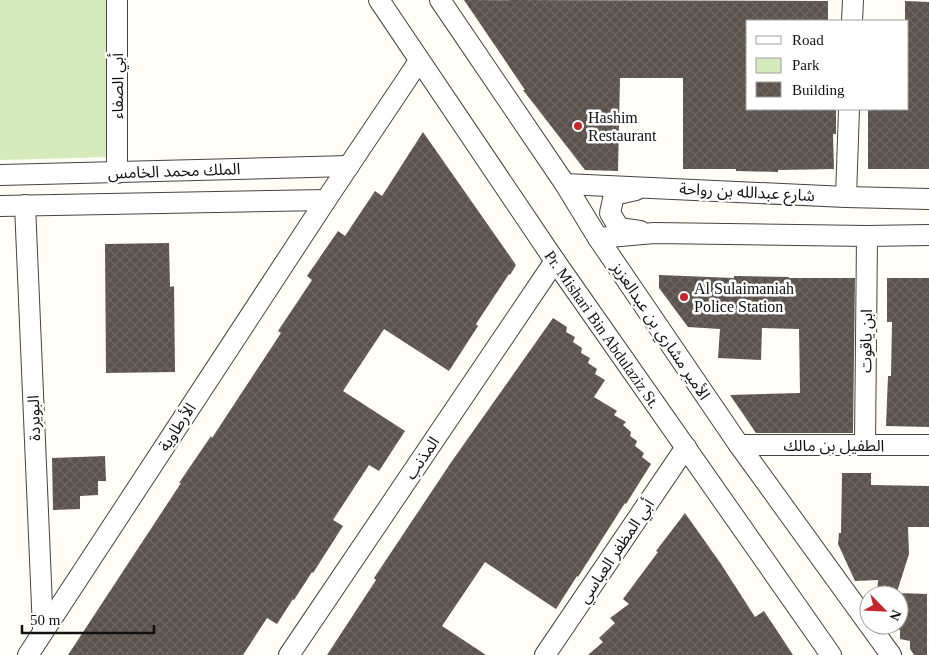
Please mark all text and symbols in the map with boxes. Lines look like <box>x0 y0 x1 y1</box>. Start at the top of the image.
legend <box>746 20 909 110</box>
text: Road <box>792 32 824 48</box>
street label: أبي الصفاء <box>107 53 129 119</box>
text: Park <box>792 57 820 73</box>
text: Building <box>792 82 845 98</box>
place label: Hashim Restaurant <box>588 109 657 144</box>
marker: Hashim Restaurant <box>572 120 584 132</box>
street label: الملك محمد الخامس <box>107 160 241 183</box>
street label: شارع عبدالله بن رواحة <box>679 180 815 208</box>
street label: Pr. Mishari Bin Abdulaziz St. <box>542 247 664 411</box>
street label: الأمير مشاري بن عبدالعزيز <box>605 258 713 405</box>
place label: Al Sulaimaniah Police Station <box>694 280 794 315</box>
marker: Al Sulaimaniah Police Station <box>678 291 690 303</box>
street label: ابن ياقوت <box>857 309 876 373</box>
street label: البويردة <box>25 395 44 441</box>
street label: الأرطاوية <box>155 400 200 455</box>
street label: المذنب <box>402 434 443 483</box>
street label: الطفيل بن مالك <box>784 437 884 455</box>
street label: أبي المظفر العباسي <box>574 495 660 608</box>
north arrow <box>859 585 909 635</box>
scale bar <box>22 602 155 634</box>
text: N <box>887 607 904 623</box>
text: 50 m <box>30 612 61 628</box>

